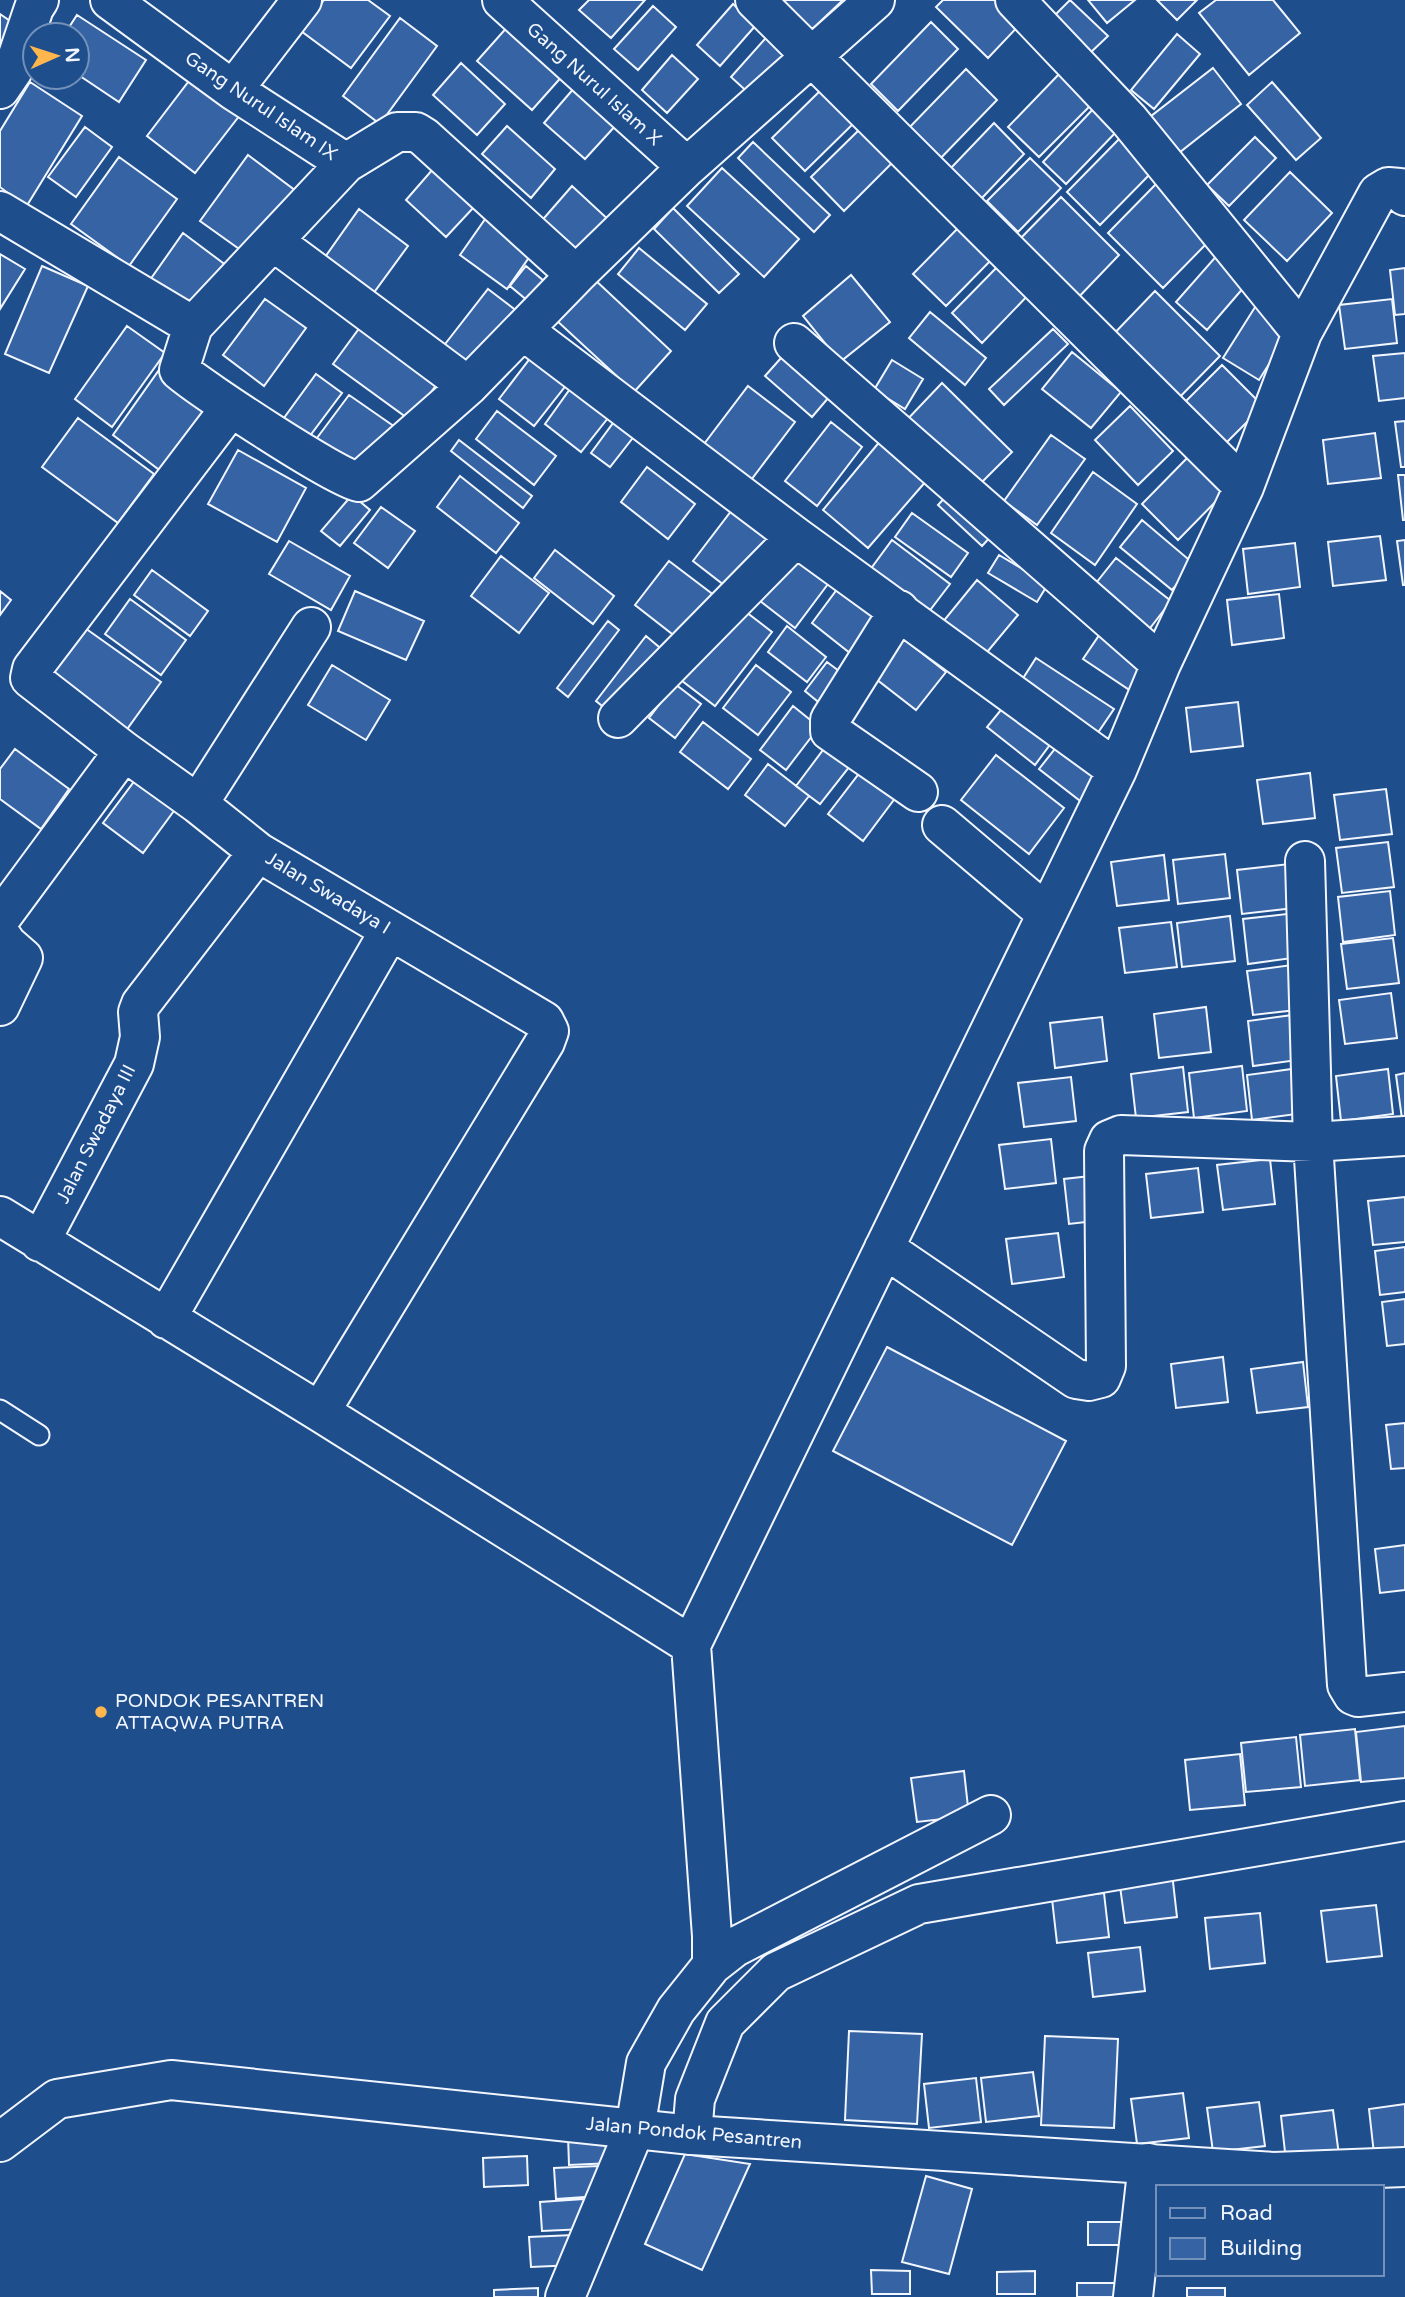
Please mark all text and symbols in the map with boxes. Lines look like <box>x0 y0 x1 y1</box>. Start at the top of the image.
street label: Gang Nurul Islam X <box>522 18 666 150</box>
north arrow <box>21 21 91 91</box>
text: N <box>61 47 83 63</box>
street label: Gang Nurul Islam IX <box>181 47 341 165</box>
street label: Jalan Swadaya I <box>262 847 394 939</box>
street label: Jalan Swadaya III <box>52 1061 140 1207</box>
place label: PONDOK PESANTREN ATTAQWA PUTRA <box>115 1690 324 1734</box>
marker: PONDOK PESANTREN ATTAQWA PUTRA <box>93 1704 109 1720</box>
street label: Jalan Pondok Pesantren <box>585 2113 803 2153</box>
legend <box>1156 2185 1384 2276</box>
text: Road <box>1220 2201 1273 2226</box>
text: Building <box>1220 2236 1302 2261</box>

